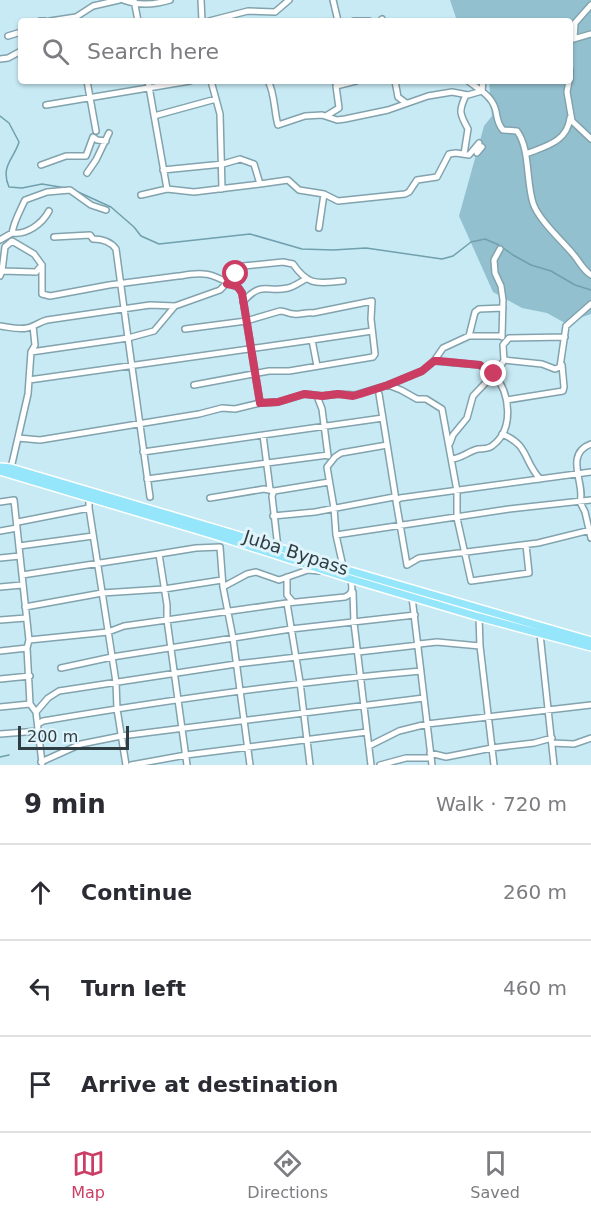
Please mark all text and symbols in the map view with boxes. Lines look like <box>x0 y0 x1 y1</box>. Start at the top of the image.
search box <box>18 18 573 84</box>
icon: search <box>39 35 72 68</box>
text: Search here <box>87 39 219 64</box>
route start <box>222 260 248 286</box>
route end <box>480 360 506 386</box>
street label: Juba Bypass <box>240 525 351 579</box>
scale bar <box>18 723 129 750</box>
text: 200 m <box>27 727 78 746</box>
text: 9 min <box>24 789 106 819</box>
text: Walk · 720 m <box>436 792 567 816</box>
icon: ahead <box>24 876 57 909</box>
text: Continue <box>81 880 192 905</box>
text: 260 m <box>503 880 567 904</box>
icon: left <box>24 972 57 1005</box>
text: Turn left <box>81 976 186 1001</box>
text: 460 m <box>503 976 567 1000</box>
icon: arrive <box>24 1068 57 1101</box>
text: Arrive at destination <box>81 1072 338 1097</box>
tab: Map <box>71 1147 105 1202</box>
tab: Directions <box>247 1147 328 1202</box>
tab: Saved <box>470 1147 520 1202</box>

